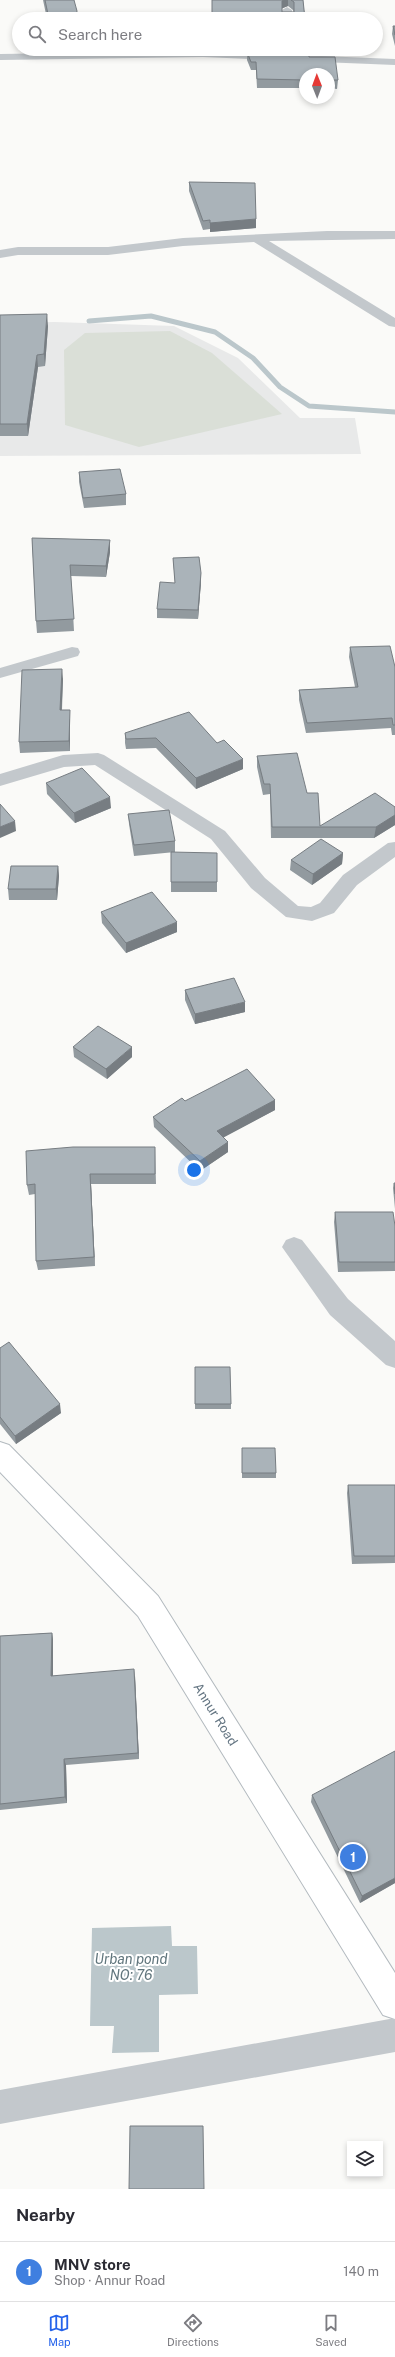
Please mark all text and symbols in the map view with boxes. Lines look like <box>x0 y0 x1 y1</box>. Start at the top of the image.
search box <box>12 12 383 56</box>
icon: search <box>26 23 48 45</box>
text: Search here <box>58 26 142 43</box>
north arrow <box>299 68 335 104</box>
your location <box>184 1160 204 1180</box>
street label: Annur Road <box>190 1680 241 1748</box>
pin: 1 <box>340 1842 366 1872</box>
water label: Urban pond NO: 76 <box>95 1951 167 1983</box>
map controls <box>347 2141 383 2177</box>
button: layers <box>347 2141 383 2177</box>
text: Nearby <box>16 2205 75 2225</box>
text: MNV store <box>54 2256 131 2273</box>
text: 1 <box>26 2264 32 2279</box>
text: 140 m <box>343 2264 379 2279</box>
text: Shop · Annur Road <box>54 2273 165 2288</box>
tab: Map <box>48 2312 71 2348</box>
tab: Directions <box>167 2312 219 2348</box>
tab: Saved <box>315 2312 347 2348</box>

